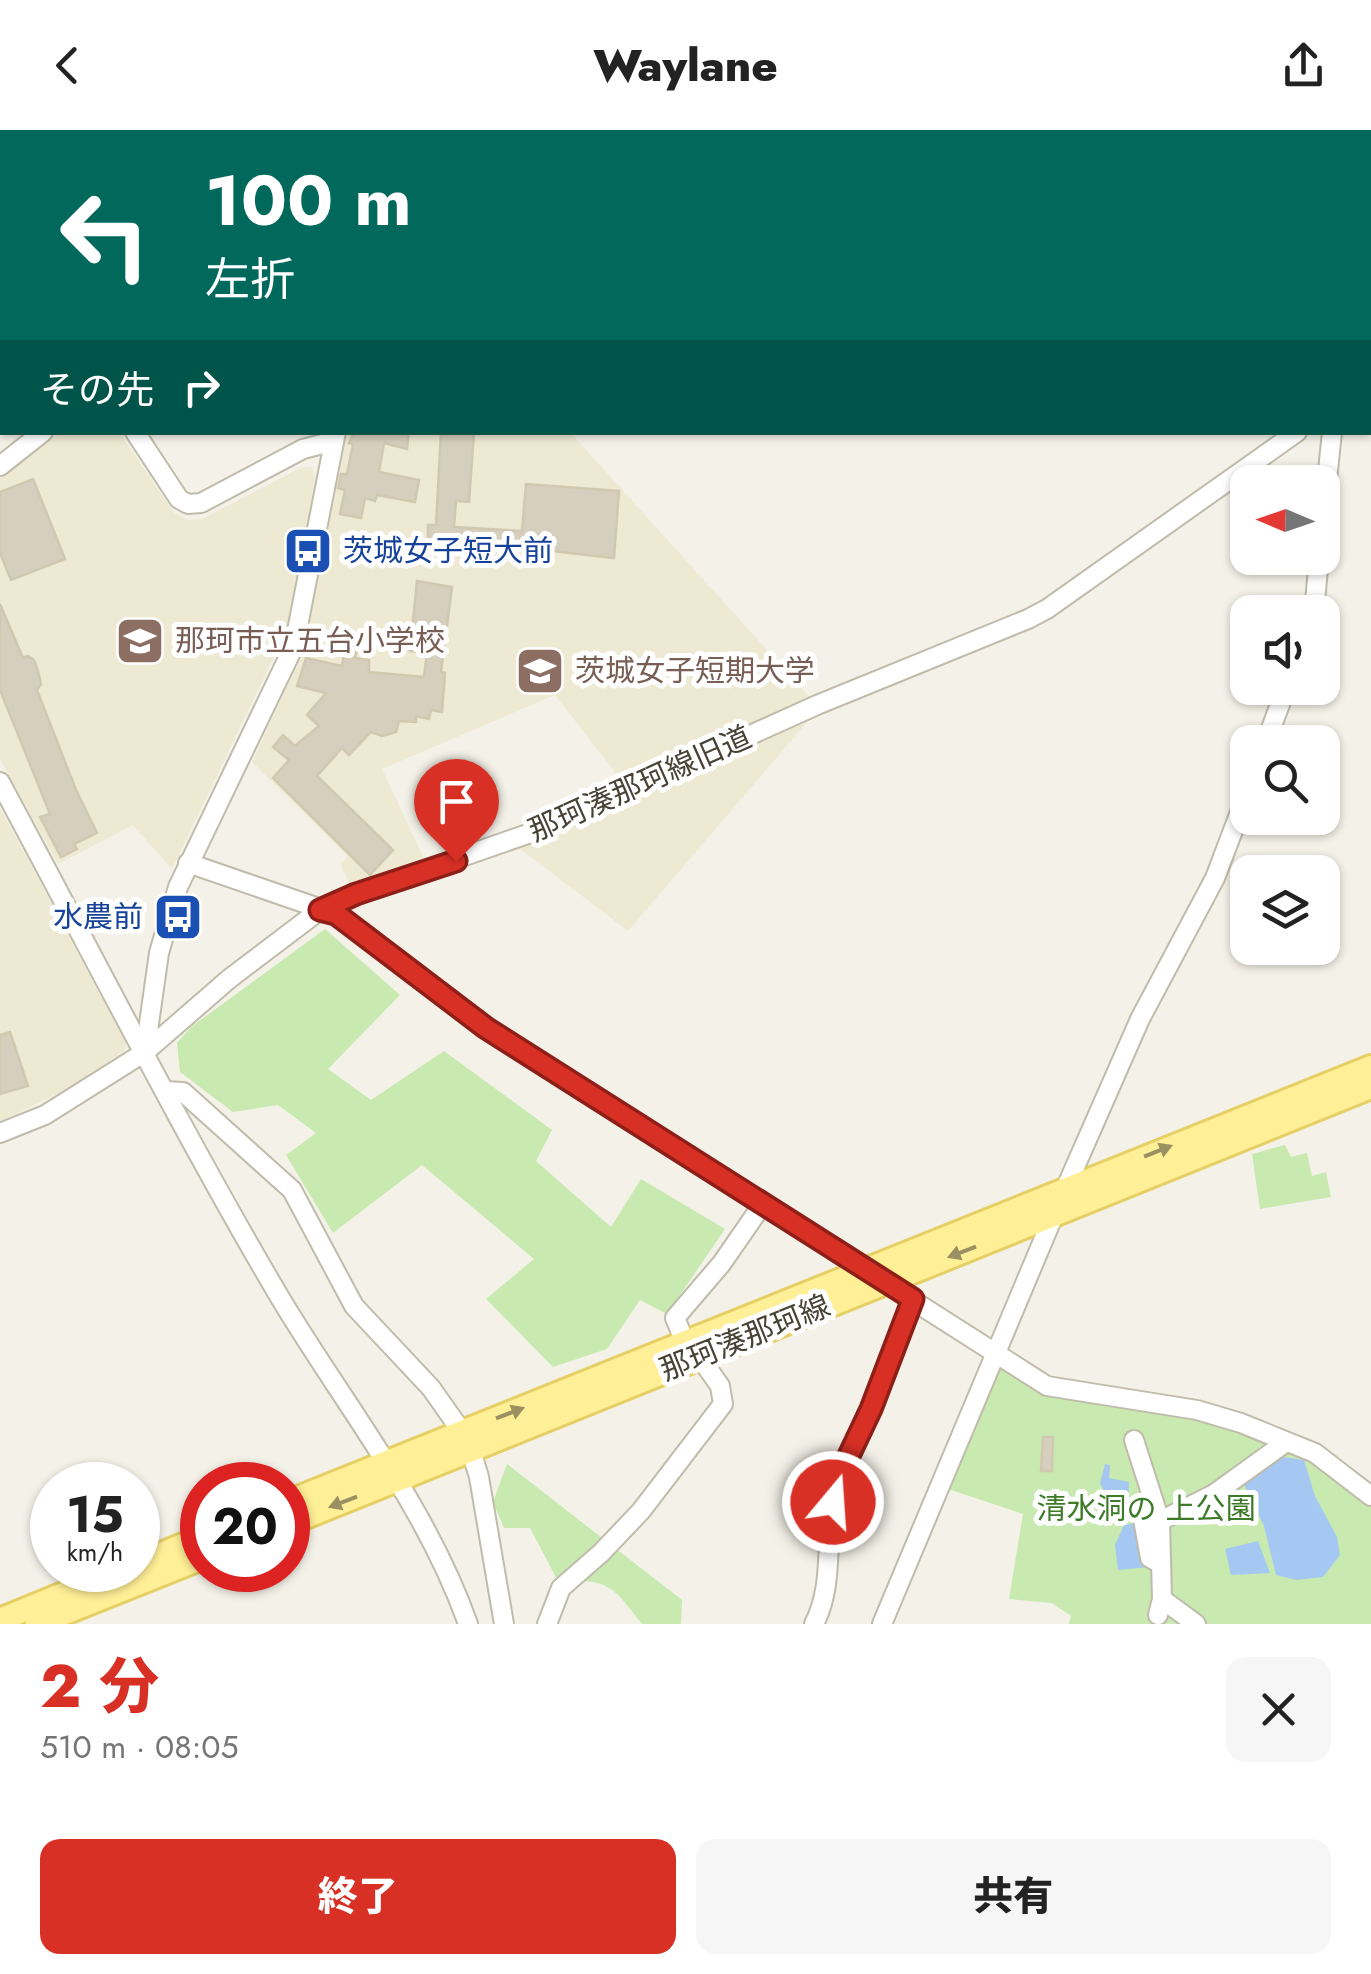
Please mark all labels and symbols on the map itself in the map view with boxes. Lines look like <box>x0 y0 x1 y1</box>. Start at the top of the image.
north arrow <box>1230 465 1340 575</box>
bus stop icon: 茨城女子短大前 <box>282 525 334 577</box>
place label: 茨城女子短大前 <box>343 529 553 572</box>
school or university icon: 那珂市立五台小学校 <box>114 615 166 667</box>
place label: 那珂市立五台小学校 <box>175 619 445 662</box>
school or university icon: 茨城女子短期大学 <box>514 645 566 697</box>
place label: 茨城女子短期大学 <box>575 649 815 692</box>
street label: 那珂湊那珂線旧道 <box>521 715 758 852</box>
pin <box>414 759 499 862</box>
bus stop icon: 水農前 <box>152 891 204 943</box>
place label: 水農前 <box>53 895 143 938</box>
one-way arrow <box>1143 1143 1173 1159</box>
one-way arrow <box>946 1245 976 1261</box>
street label: 那珂湊那珂線 <box>653 1284 836 1391</box>
one-way arrow <box>495 1405 525 1421</box>
position arrow <box>781 1450 885 1554</box>
speed limit sign: 20 <box>180 1462 310 1592</box>
park label: 清水洞の 上公園 <box>1037 1487 1256 1530</box>
one-way arrow <box>328 1494 358 1510</box>

